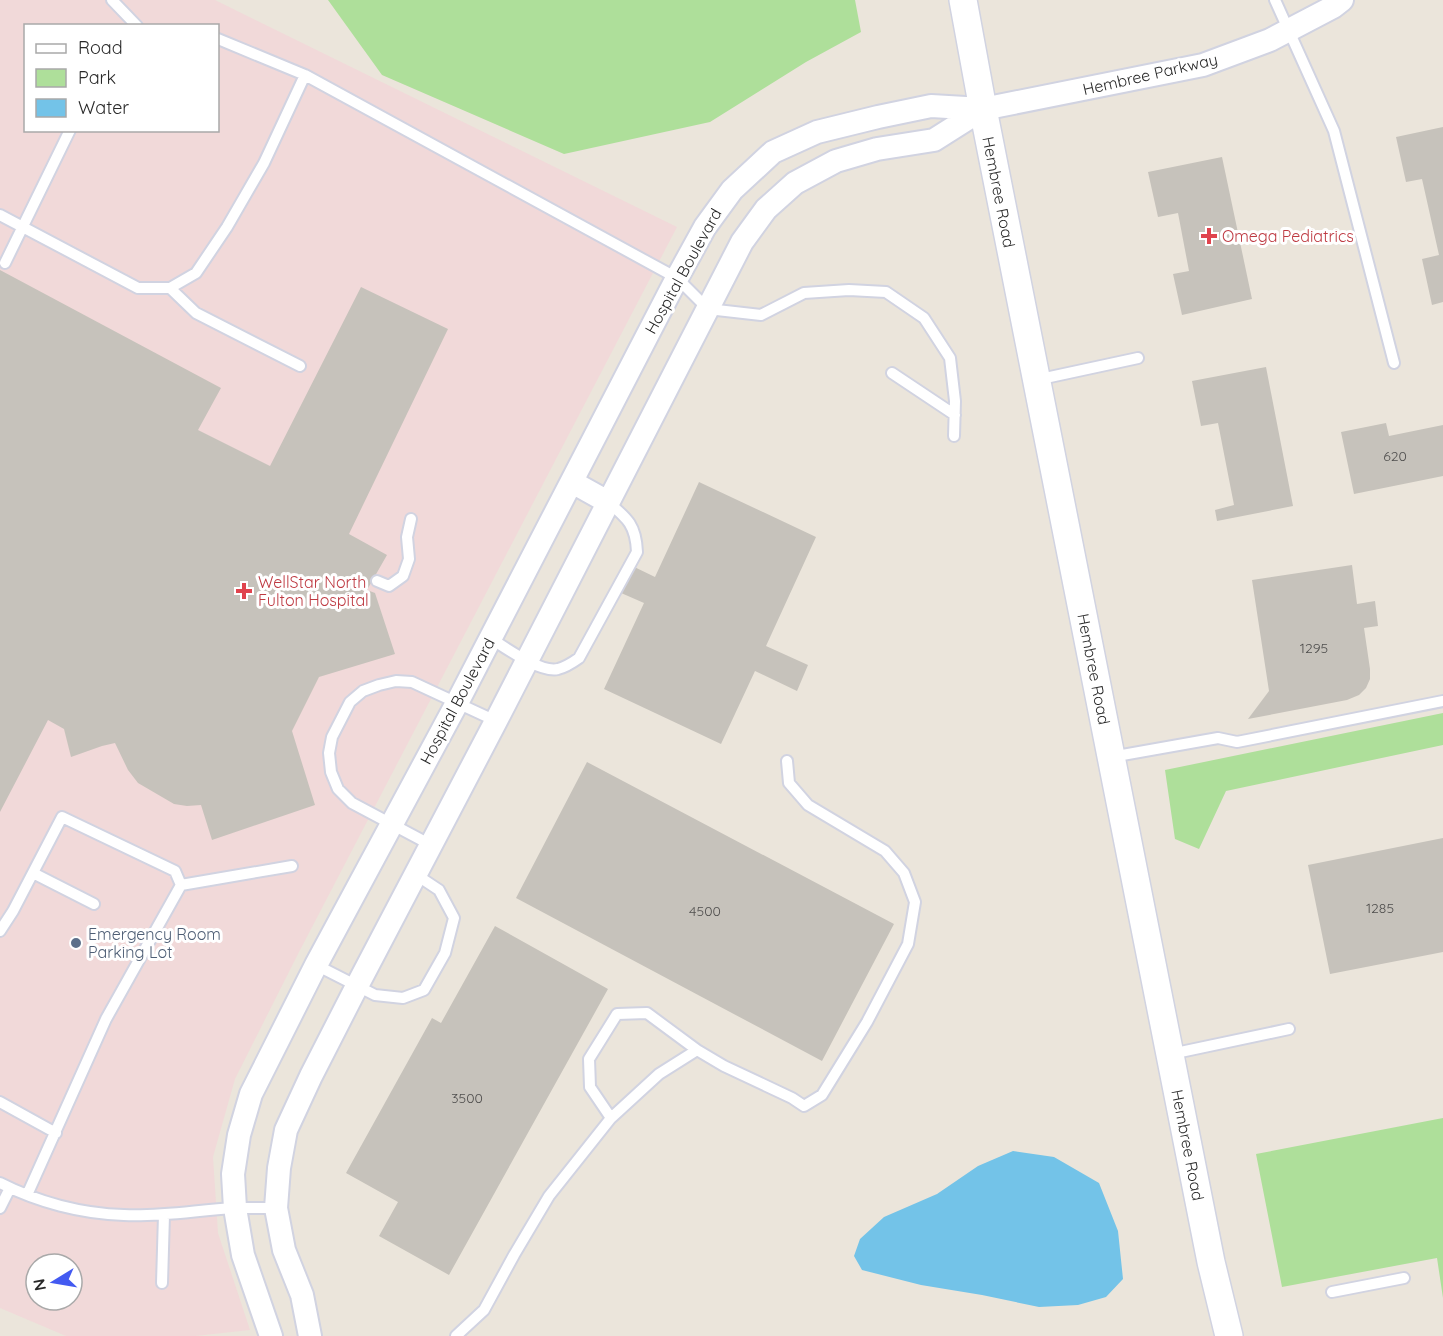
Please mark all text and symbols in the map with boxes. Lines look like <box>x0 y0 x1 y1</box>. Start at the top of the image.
legend <box>24 24 219 132</box>
text: Road <box>78 36 123 59</box>
street label: Hembree Parkway <box>1081 49 1219 99</box>
text: Park <box>78 66 116 89</box>
text: Water <box>78 96 129 119</box>
street label: Hembree Road <box>978 135 1020 249</box>
street label: Hospital Boulevard <box>640 205 726 337</box>
place label: Omega Pediatrics <box>1222 226 1354 246</box>
marker: Omega Pediatrics <box>1200 227 1218 245</box>
house number: 620 <box>1383 447 1407 465</box>
place label: WellStar North Fulton Hospital <box>258 572 369 610</box>
marker: WellStar North Fulton Hospital <box>235 582 253 600</box>
street label: Hembree Road <box>1073 612 1115 726</box>
street label: Hospital Boulevard <box>415 634 499 768</box>
house number: 1295 <box>1300 639 1328 657</box>
house number: 1285 <box>1366 899 1394 917</box>
house number: 4500 <box>689 902 721 920</box>
place label: Emergency Room Parking Lot <box>88 924 221 962</box>
marker: Emergency Room Parking Lot <box>69 936 83 950</box>
street label: Hembree Road <box>1167 1088 1209 1202</box>
house number: 3500 <box>451 1089 483 1107</box>
north arrow <box>24 1252 84 1312</box>
text: N <box>28 1277 50 1293</box>

